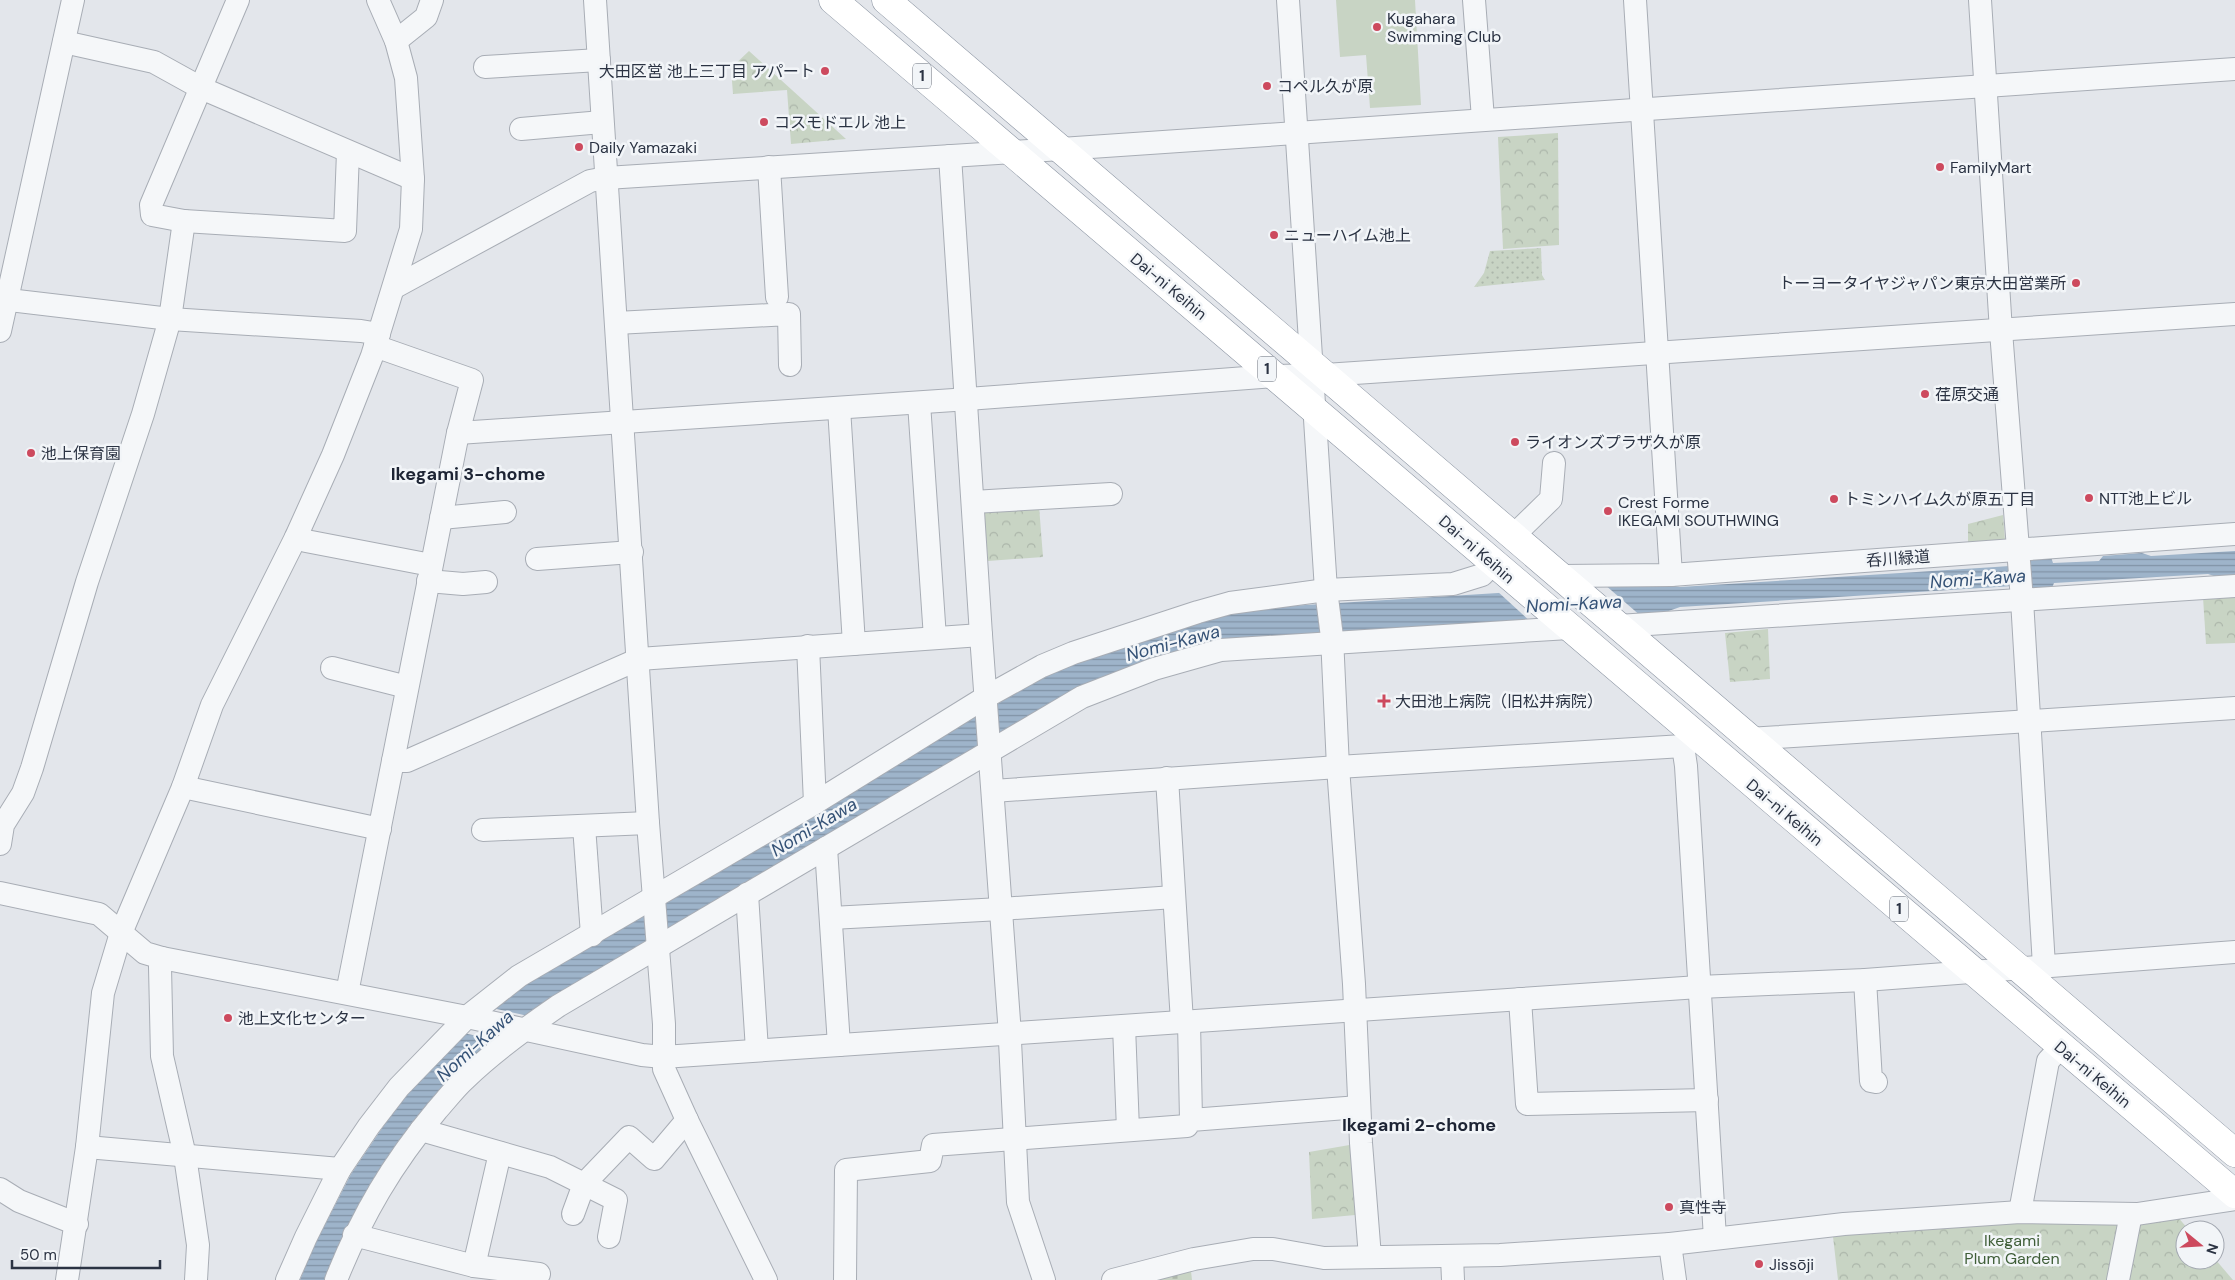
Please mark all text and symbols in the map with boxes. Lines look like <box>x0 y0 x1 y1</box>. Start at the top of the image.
place label: Kugahara Swimming Club <box>1387 8 1501 47</box>
marker: Kugahara Swimming Club <box>1371 21 1383 33</box>
place label: 大田区営 池上三丁目 アパート <box>599 61 815 82</box>
road number: 1 <box>913 64 931 88</box>
marker: 大田区営 池上三丁目 アパート <box>819 65 831 77</box>
place label: コペル久が原 <box>1277 76 1373 97</box>
marker: コペル久が原 <box>1261 80 1273 92</box>
place label: コスモドエル 池上 <box>774 112 906 133</box>
marker: コスモドエル 池上 <box>758 116 770 128</box>
place label: Daily Yamazaki <box>589 137 697 158</box>
marker: Daily Yamazaki <box>573 141 585 153</box>
place label: FamilyMart <box>1950 157 2032 178</box>
marker: FamilyMart <box>1934 161 1946 173</box>
place label: ニューハイム池上 <box>1284 225 1411 246</box>
marker: ニューハイム池上 <box>1268 229 1280 241</box>
street label: Dai-ni Keihin <box>1126 248 1211 324</box>
place label: トーヨータイヤジャパン東京大田営業所 <box>1778 273 2066 294</box>
marker: トーヨータイヤジャパン東京大田営業所 <box>2070 277 2082 289</box>
road number: 1 <box>1258 356 1276 382</box>
place label: 荏原交通 <box>1935 384 1999 405</box>
marker: 荏原交通 <box>1919 388 1931 400</box>
place label: ライオンズプラザ久が原 <box>1525 432 1701 453</box>
marker: ライオンズプラザ久が原 <box>1509 436 1521 448</box>
place label: 池上保育園 <box>41 443 121 464</box>
marker: 池上保育園 <box>25 447 37 459</box>
district label: Ikegami 3-chome <box>391 462 545 486</box>
place label: NTT池上ビル <box>2099 488 2192 509</box>
place label: トミンハイム久が原五丁目 <box>1844 489 2035 510</box>
place label: Crest Forme IKEGAMI SOUTHWING <box>1618 492 1779 531</box>
marker: NTT池上ビル <box>2083 492 2095 504</box>
marker: トミンハイム久が原五丁目 <box>1828 493 1840 505</box>
marker: Crest Forme IKEGAMI SOUTHWING <box>1602 505 1614 517</box>
street label: Dai-ni Keihin <box>1435 511 1519 588</box>
street label: 呑川緑道 <box>1865 546 1931 571</box>
water label: Nomi-Kawa <box>1929 564 2027 594</box>
water label: Nomi-Kawa <box>1525 589 1623 619</box>
water label: Nomi-Kawa <box>1123 619 1223 667</box>
place label: 大田池上病院（旧松井病院） <box>1395 691 1603 712</box>
marker: 大田池上病院（旧松井病院） <box>1377 694 1391 708</box>
street label: Dai-ni Keihin <box>1742 774 1827 850</box>
water label: Nomi-Kawa <box>767 792 862 862</box>
road number: 1 <box>1890 896 1908 922</box>
water label: Nomi-Kawa <box>431 1005 519 1087</box>
place label: 池上文化センター <box>238 1008 366 1029</box>
marker: 池上文化センター <box>222 1012 234 1024</box>
street label: Dai-ni Keihin <box>2050 1036 2135 1112</box>
district label: Ikegami 2-chome <box>1342 1113 1496 1137</box>
place label: 真性寺 <box>1679 1197 1727 1218</box>
marker: 真性寺 <box>1663 1201 1675 1213</box>
north arrow <box>2175 1220 2225 1270</box>
park label: Ikegami Plum Garden <box>1964 1230 2060 1269</box>
scale bar <box>12 1238 160 1270</box>
text: N <box>2202 1241 2223 1257</box>
text: 50 m <box>20 1245 57 1265</box>
place label: Jissōji <box>1769 1254 1814 1275</box>
marker: Jissōji <box>1753 1258 1765 1270</box>

